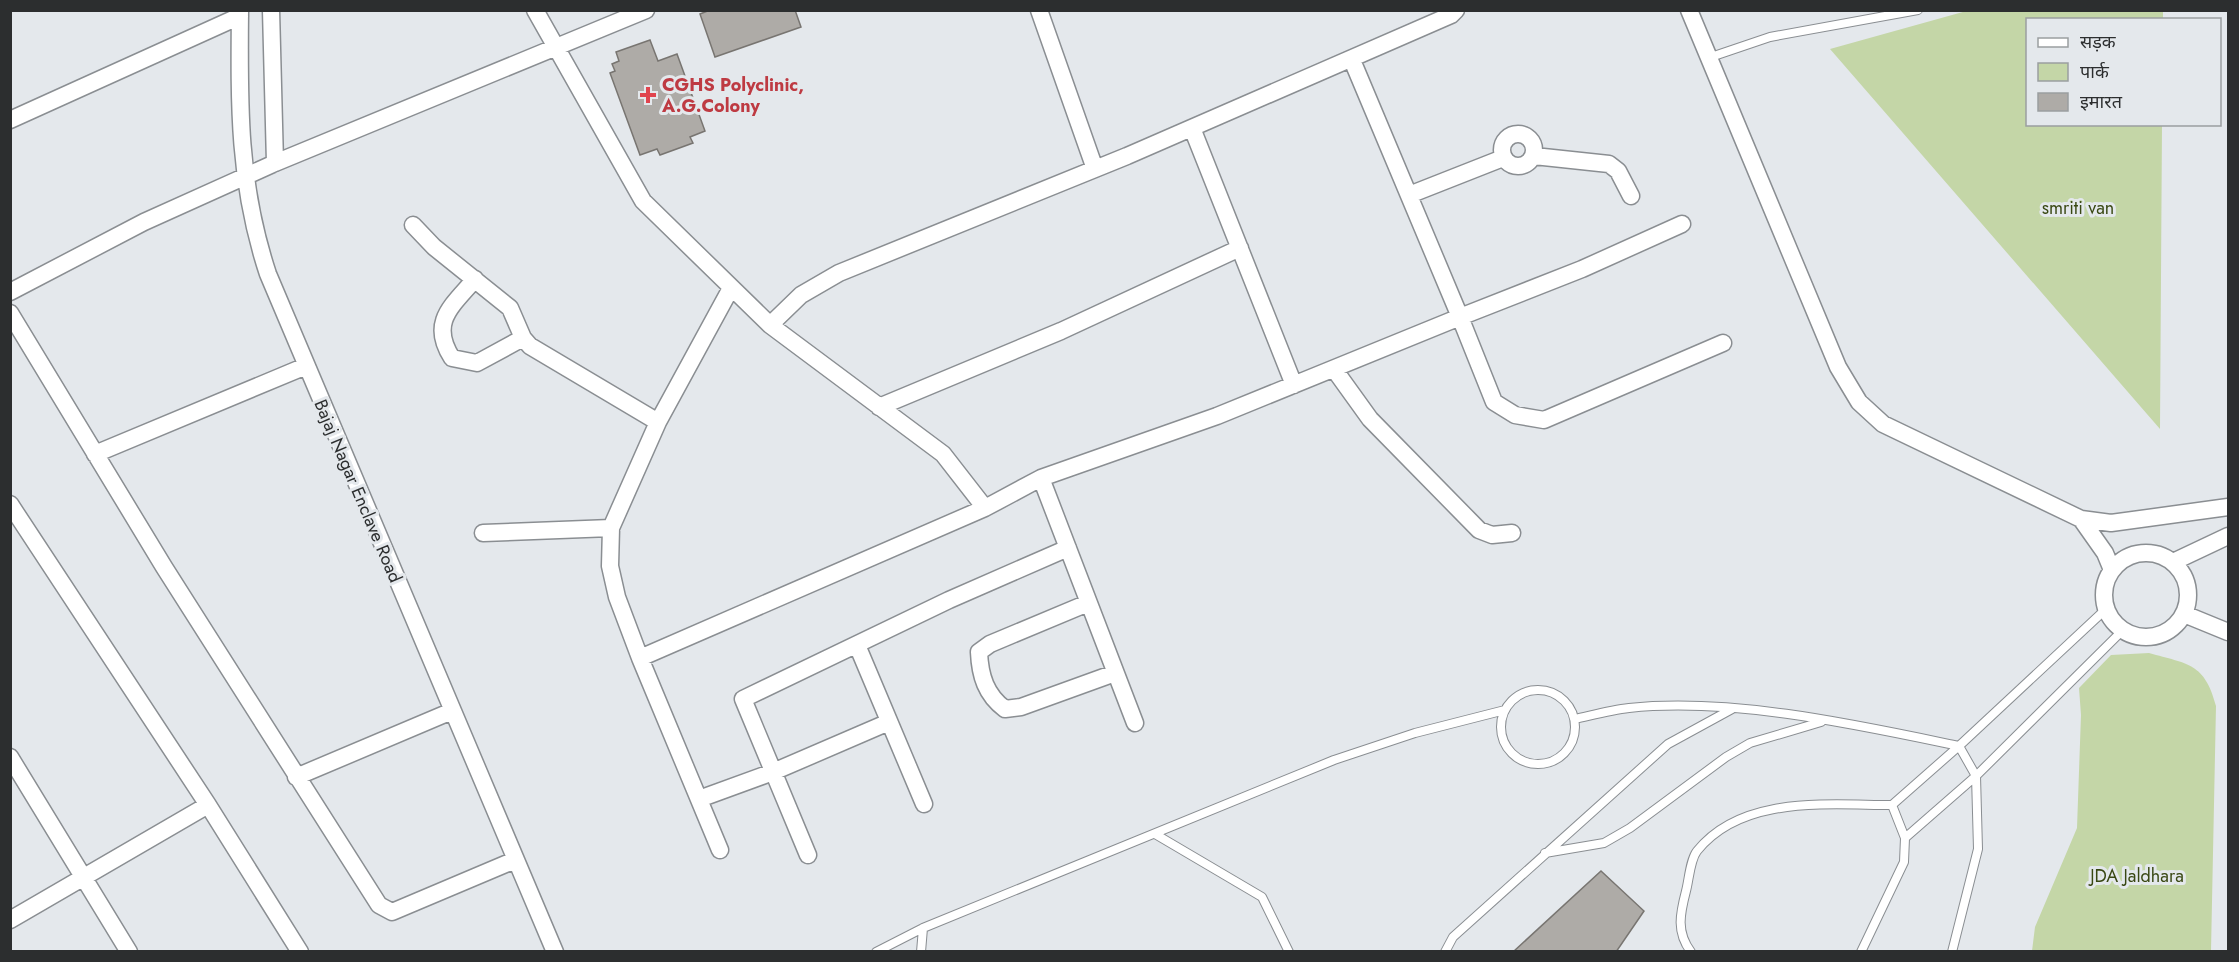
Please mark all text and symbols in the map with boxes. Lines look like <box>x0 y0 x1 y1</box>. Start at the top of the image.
legend <box>2026 18 2221 126</box>
text: सड़क <box>2080 29 2117 55</box>
text: पार्क <box>2080 59 2110 85</box>
place label: CGHS Polyclinic, A.G.Colony <box>661 72 804 119</box>
marker: CGHS Polyclinic, A.G.Colony <box>639 86 657 104</box>
text: इमारत <box>2080 89 2123 115</box>
park label: smriti van <box>2042 195 2114 221</box>
street label: Bajaj Nagar Enclave Road <box>308 395 408 587</box>
park label: JDA Jaldhara <box>2088 863 2184 889</box>

